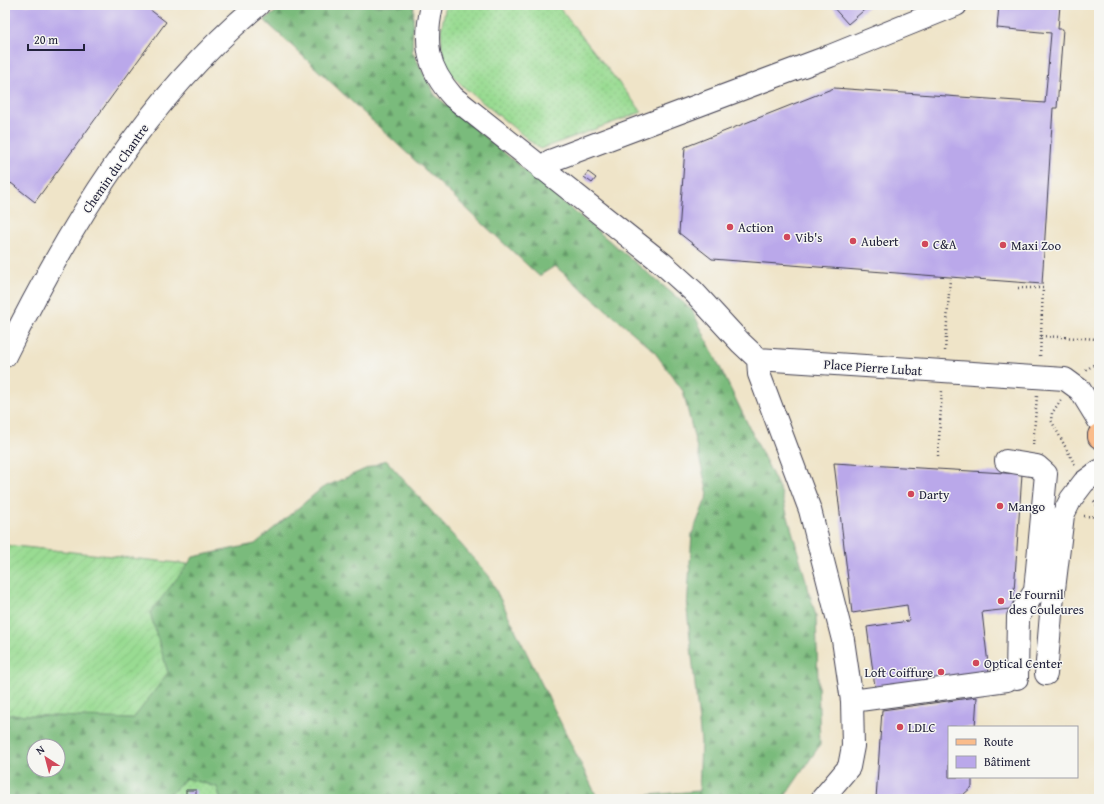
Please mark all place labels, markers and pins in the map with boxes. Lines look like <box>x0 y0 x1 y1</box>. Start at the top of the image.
place label: Action <box>738 218 775 237</box>
marker: Action <box>725 222 735 232</box>
place label: Vib's <box>795 228 822 247</box>
marker: Vib's <box>782 232 792 242</box>
place label: Aubert <box>861 232 899 251</box>
place label: C&A <box>933 235 957 254</box>
marker: Aubert <box>848 236 858 246</box>
place label: Maxi Zoo <box>1011 236 1061 255</box>
marker: C&A <box>920 239 930 249</box>
marker: Maxi Zoo <box>998 240 1008 250</box>
place label: Darty <box>919 485 950 504</box>
marker: Darty <box>906 489 916 499</box>
place label: Mango <box>1008 497 1046 516</box>
marker: Mango <box>995 501 1005 511</box>
place label: Le Fournil des Couleures <box>1009 585 1084 619</box>
marker: Le Fournil des Couleures <box>996 596 1006 606</box>
place label: Optical Center <box>984 654 1063 673</box>
marker: Optical Center <box>971 658 981 668</box>
place label: Loft Coiffure <box>864 663 933 682</box>
marker: Loft Coiffure <box>936 667 946 677</box>
place label: LDLC <box>908 718 936 737</box>
marker: LDLC <box>895 722 905 732</box>

